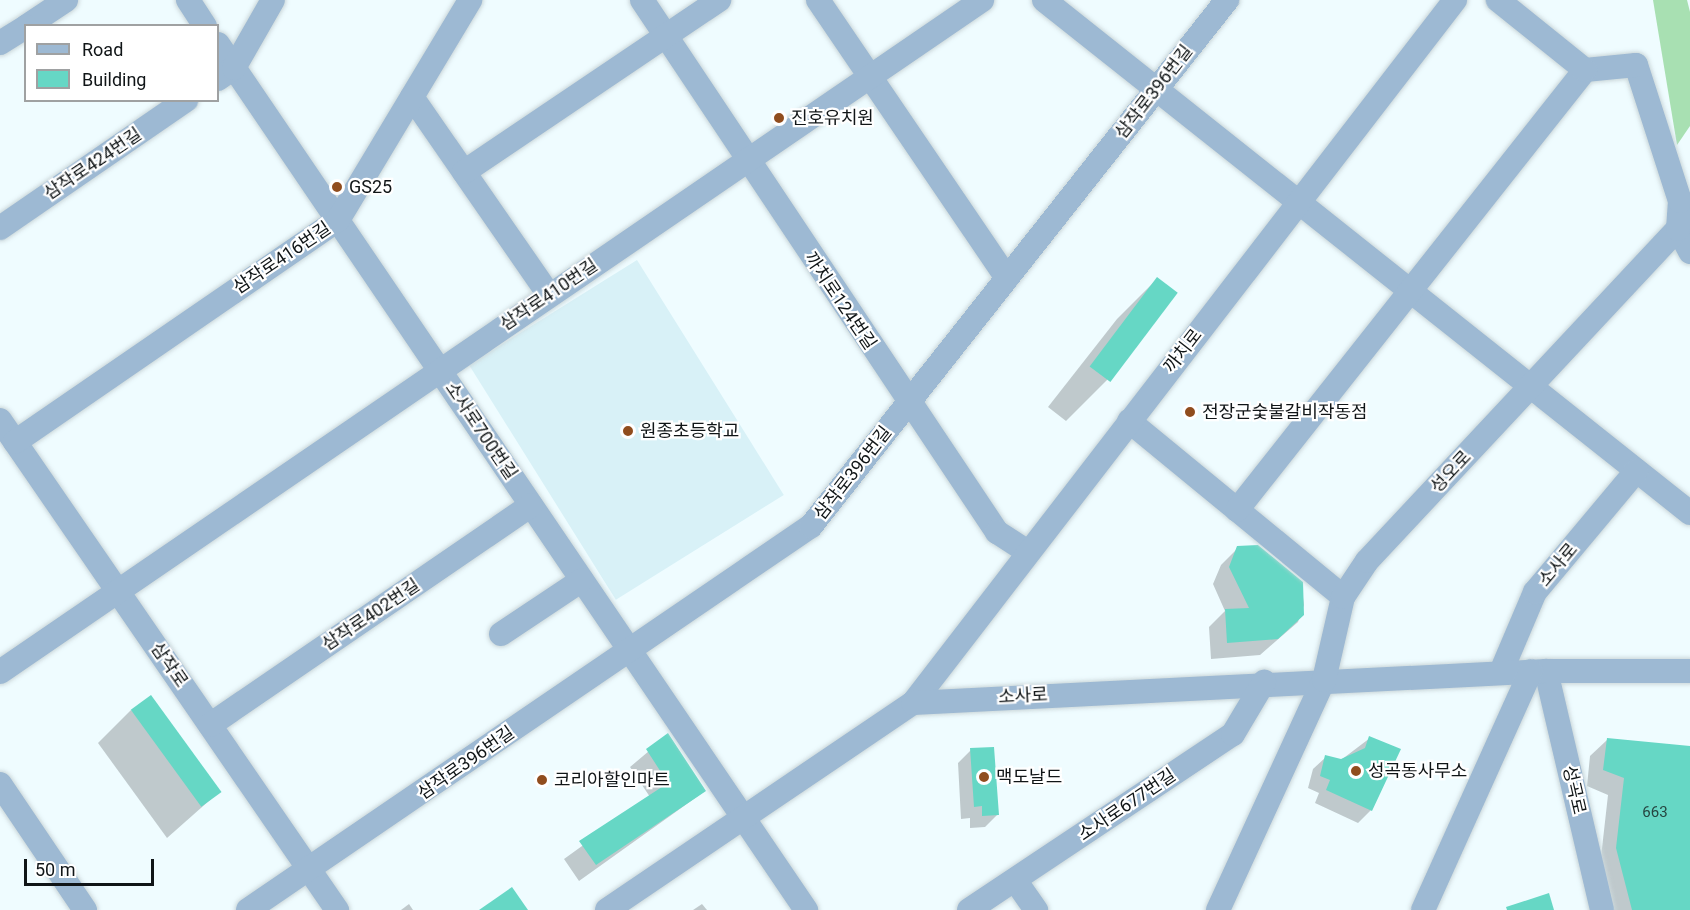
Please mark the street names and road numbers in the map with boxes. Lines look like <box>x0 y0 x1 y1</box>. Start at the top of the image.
street label: 삼작로396번길 <box>1111 41 1197 143</box>
street label: 삼작로424번길 <box>40 123 146 205</box>
street label: 삼작로416번길 <box>229 217 335 299</box>
street label: 까치로124번길 <box>799 248 881 354</box>
street label: 삼작로410번길 <box>496 254 602 336</box>
street label: 까치로 <box>1159 325 1207 377</box>
street label: 소사로700번길 <box>440 378 522 484</box>
street label: 삼작로396번길 <box>810 422 896 524</box>
street label: 성오로 <box>1426 446 1476 498</box>
street label: 소사로 <box>1534 539 1582 591</box>
street label: 삼작로402번길 <box>318 574 424 656</box>
street label: 삼작로 <box>146 638 192 692</box>
street label: 소사로 <box>998 684 1048 708</box>
street label: 삼작로396번길 <box>413 722 519 804</box>
street label: 성곡로 <box>1558 763 1590 817</box>
street label: 소사로677번길 <box>1074 764 1180 846</box>

